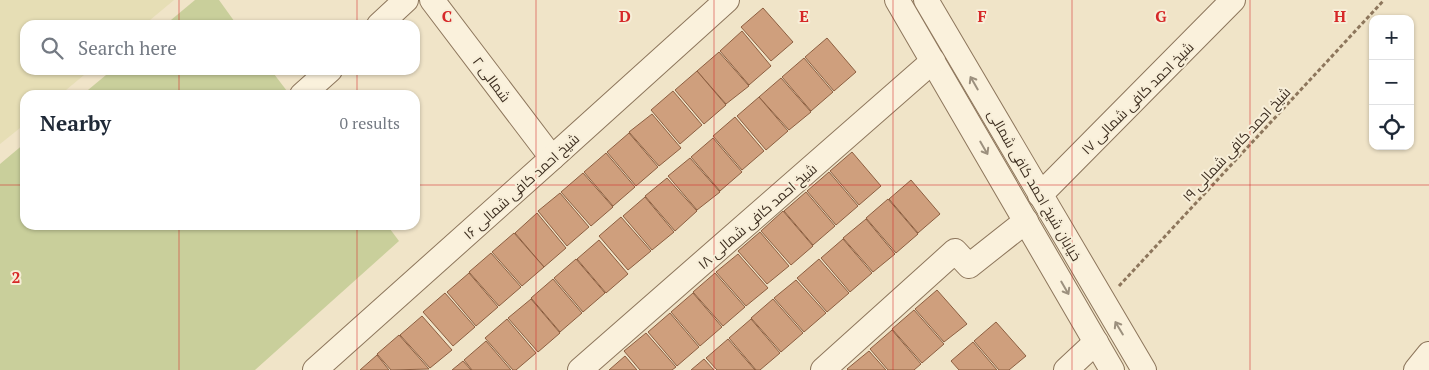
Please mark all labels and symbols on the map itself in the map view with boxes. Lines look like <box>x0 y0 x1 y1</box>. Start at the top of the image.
text: C <box>442 5 452 27</box>
text: D <box>619 5 631 27</box>
text: E <box>799 5 809 27</box>
text: F <box>977 5 987 27</box>
text: G <box>1155 5 1167 27</box>
text: H <box>1334 5 1346 27</box>
street label: شیخ احمد کافی شمالی ۱۷ <box>1077 38 1197 158</box>
street label: ۲ شمالی <box>469 52 515 106</box>
one-way arrow <box>969 76 979 90</box>
street label: شیخ احمد کافی شمالی ۱۹ <box>1178 82 1294 206</box>
street label: خیابان شیخ احمد کافی شمالی <box>984 106 1086 264</box>
street label: شیخ احمد کافی شمالی ۱۶ <box>459 129 583 243</box>
one-way arrow <box>979 140 989 154</box>
street label: شیخ احمد کافی شمالی ۱۸ <box>693 159 821 273</box>
text: 2 <box>11 266 21 288</box>
one-way arrow <box>1060 281 1070 296</box>
one-way arrow <box>1114 322 1124 336</box>

